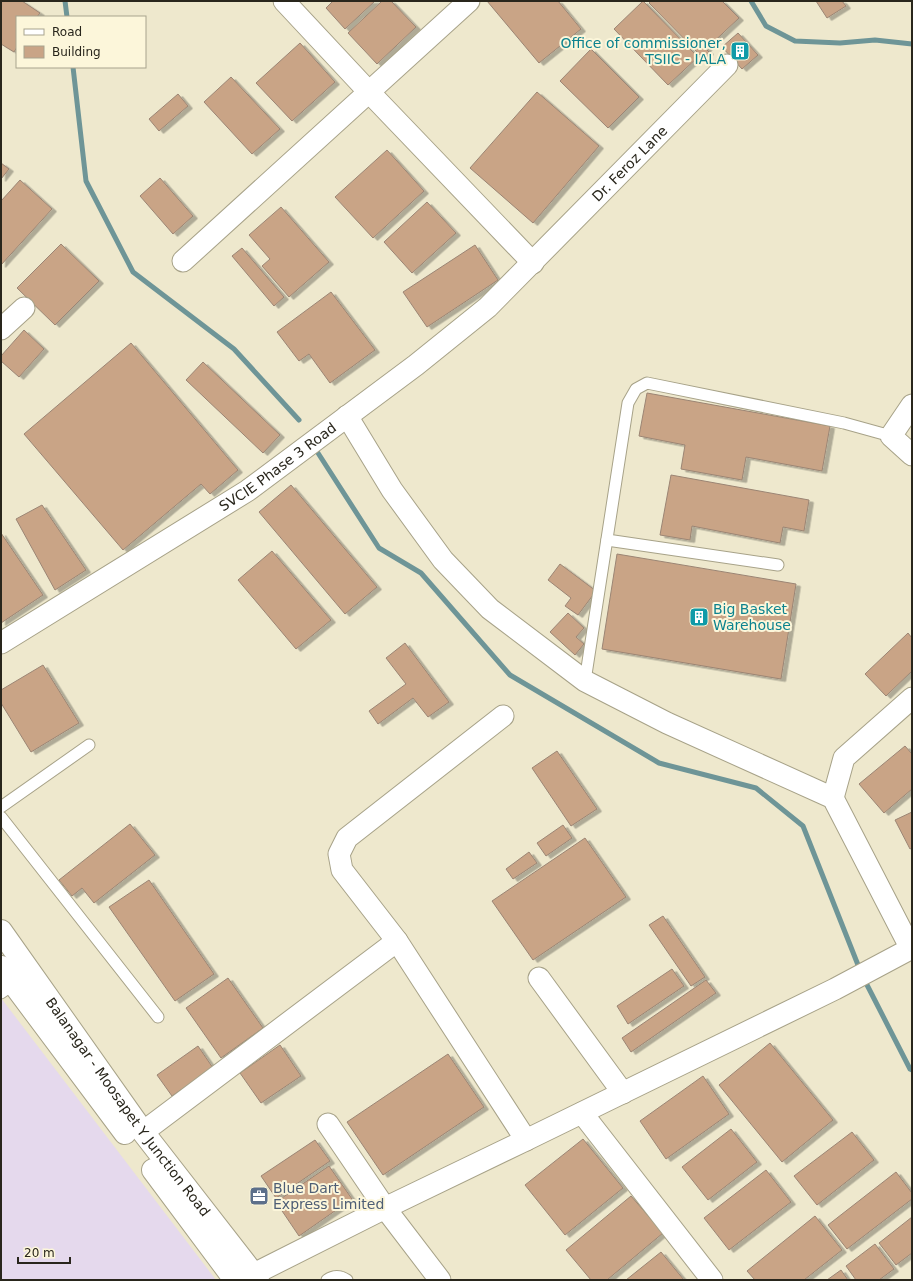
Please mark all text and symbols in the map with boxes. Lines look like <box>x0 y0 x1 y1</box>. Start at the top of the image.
legend <box>16 16 146 68</box>
text: Road <box>52 25 82 39</box>
place label: Office of commissioner, TSIIC - IALA <box>561 35 726 67</box>
building icon: Office of commissioner, TSIIC - IALA <box>729 40 751 62</box>
text: Building <box>52 45 101 59</box>
street label: Dr. Feroz Lane <box>589 122 670 205</box>
street label: SVCIE Phase 3 Road <box>216 419 339 514</box>
place label: Big Basket Warehouse <box>713 601 791 633</box>
building icon: Big Basket Warehouse <box>688 606 710 628</box>
street label: Balanagar - Moosapet Y Junction Road <box>43 995 213 1219</box>
place label: Blue Dart Express Limited <box>273 1180 384 1212</box>
office icon: Blue Dart Express Limited <box>248 1185 270 1207</box>
scale bar <box>18 1239 70 1265</box>
text: 20 m <box>24 1246 55 1260</box>

